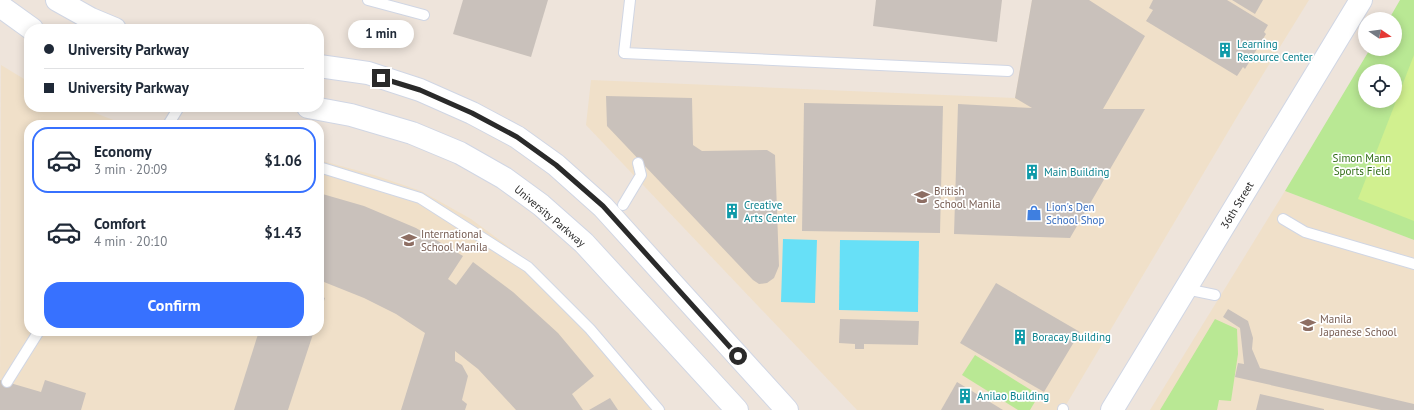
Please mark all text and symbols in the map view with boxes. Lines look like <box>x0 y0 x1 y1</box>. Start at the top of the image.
north arrow <box>1358 12 1402 56</box>
map controls <box>1358 12 1402 108</box>
callout: 1 min <box>348 20 414 48</box>
text: 1 min <box>365 25 397 42</box>
place label: Learning Resource Center <box>1237 37 1313 64</box>
text: University Parkway <box>68 40 189 59</box>
building icon: Learning Resource Center <box>1216 41 1234 59</box>
button: locate <box>1358 64 1402 108</box>
route end <box>372 69 390 87</box>
text: University Parkway <box>68 78 189 97</box>
icon: car <box>46 142 82 178</box>
text: Economy <box>94 142 152 161</box>
text: $1.06 <box>264 151 302 170</box>
park label: Simon Mann Sports Field <box>1333 151 1391 178</box>
text: 3 min · 20:09 <box>94 161 167 178</box>
building icon: Main Building <box>1023 163 1041 181</box>
place label: Main Building <box>1044 165 1109 179</box>
street label: 36th Street <box>1217 179 1257 231</box>
street label: University Parkway <box>512 182 589 250</box>
place label: British School Manila <box>934 184 1001 211</box>
school or university icon: British School Manila <box>913 188 931 206</box>
place label: Creative Arts Center <box>744 198 796 225</box>
place label: Lion's Den School Shop <box>1046 200 1105 227</box>
building icon: Creative Arts Center <box>723 202 741 220</box>
shop icon: Lion's Den School Shop <box>1025 204 1043 222</box>
icon: car <box>46 214 82 250</box>
text: Comfort <box>94 214 146 233</box>
text: $1.43 <box>264 223 302 242</box>
place label: International School Manila <box>421 227 488 254</box>
school or university icon: International School Manila <box>400 231 418 249</box>
text: 4 min · 20:10 <box>94 233 167 250</box>
button: Confirm <box>44 282 304 328</box>
place label: Manila Japanese School <box>1319 312 1397 339</box>
school or university icon: Manila Japanese School <box>1299 316 1317 334</box>
building icon: Boracay Building <box>1011 328 1029 346</box>
place label: Boracay Building <box>1032 330 1111 344</box>
route start <box>729 347 747 365</box>
building icon: Anilao Building <box>956 387 974 405</box>
place label: Anilao Building <box>977 389 1049 403</box>

